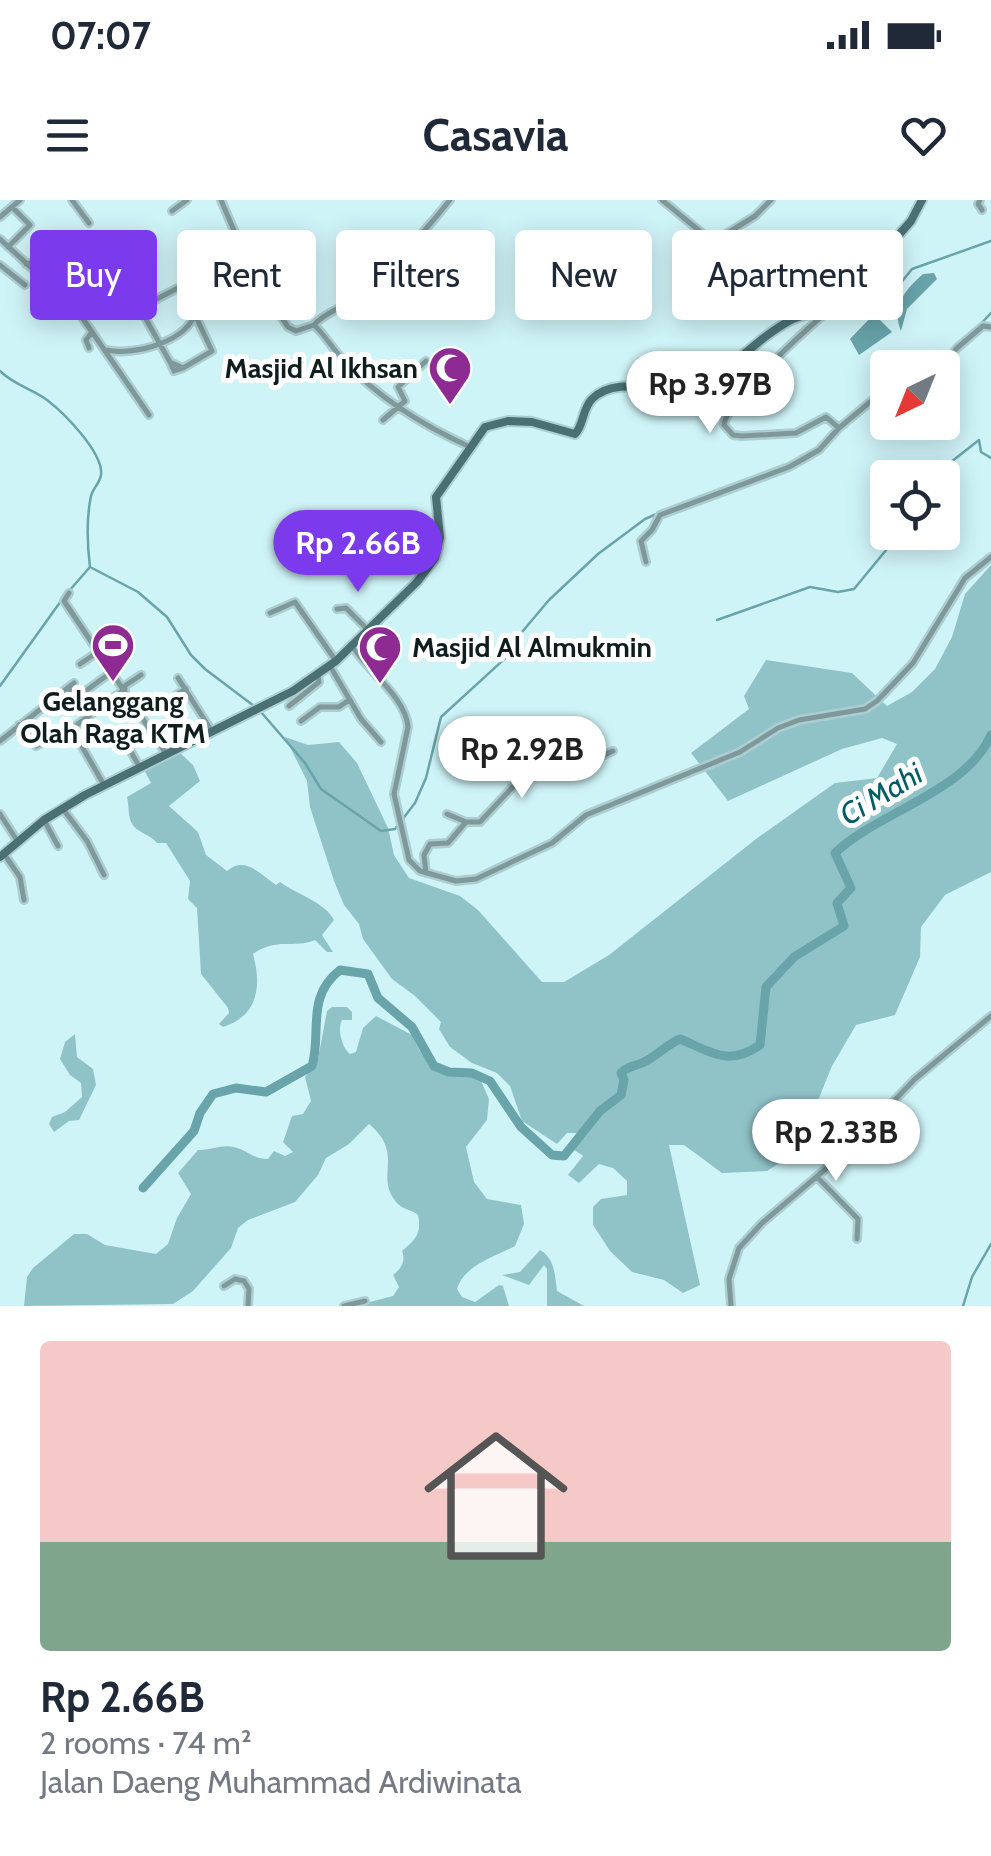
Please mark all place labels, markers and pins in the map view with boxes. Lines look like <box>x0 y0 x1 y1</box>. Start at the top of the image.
mosque icon: Masjid Al Ikhsan <box>427 345 473 406</box>
place label: Masjid Al Ikhsan <box>225 351 418 385</box>
pin: Rp 3.97B <box>607 351 813 436</box>
pin: Rp 2.66B <box>255 510 461 595</box>
sports icon: Gelanggang Olah Raga KTM <box>90 622 136 683</box>
mosque icon: Masjid Al Almukmin <box>357 624 403 685</box>
place label: Masjid Al Almukmin <box>412 630 652 664</box>
place label: Gelanggang Olah Raga KTM <box>20 684 206 750</box>
pin: Rp 2.92B <box>419 716 625 801</box>
pin: Rp 2.33B <box>733 1099 939 1184</box>

